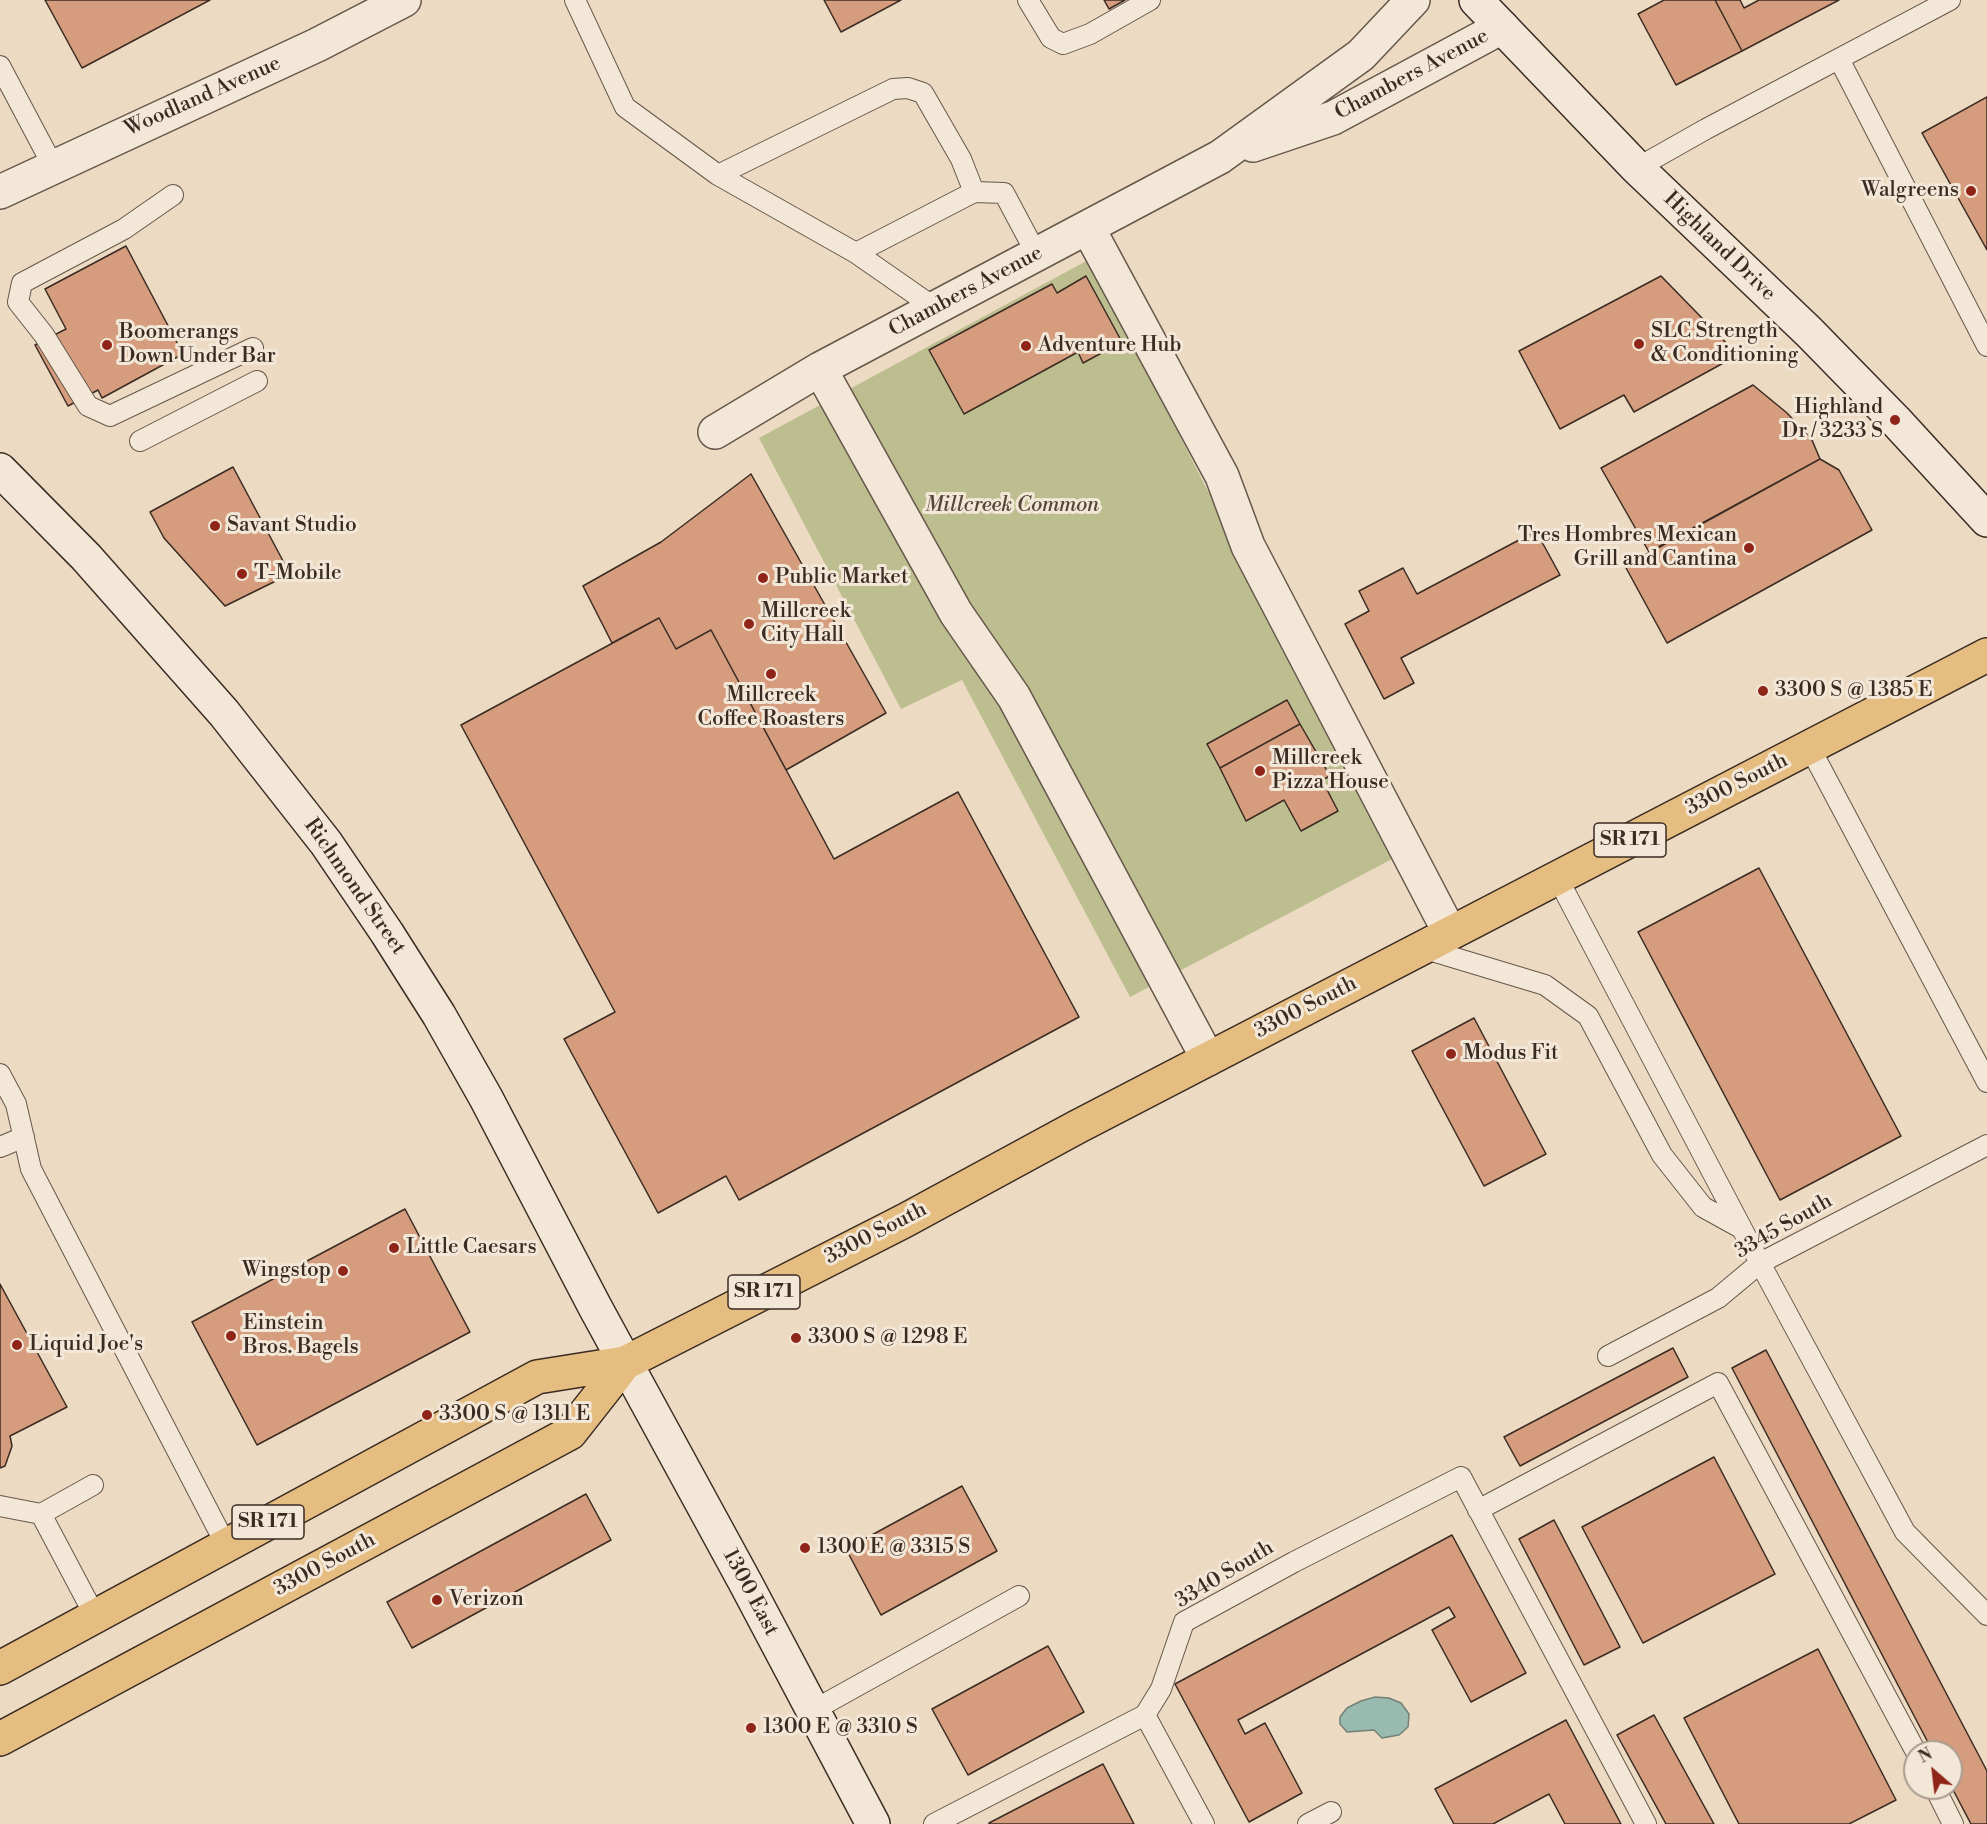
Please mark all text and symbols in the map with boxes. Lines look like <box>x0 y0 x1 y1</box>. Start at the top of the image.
street label: Chambers Avenue <box>1331 24 1493 126</box>
street label: Woodland Avenue <box>121 51 285 143</box>
place label: Walgreens <box>1861 178 1959 204</box>
marker: Walgreens <box>1964 184 1978 198</box>
street label: Highland Drive <box>1658 187 1780 307</box>
street label: Chambers Avenue <box>885 241 1047 343</box>
place label: SLC Strength & Conditioning <box>1651 319 1798 369</box>
place label: Boomerangs Down Under Bar <box>119 320 276 370</box>
place label: Adventure Hub <box>1038 333 1181 359</box>
marker: SLC Strength & Conditioning <box>1632 337 1646 351</box>
marker: Boomerangs Down Under Bar <box>100 338 114 352</box>
marker: Adventure Hub <box>1019 339 1033 353</box>
place label: Highland Dr / 3233 S <box>1782 395 1883 445</box>
marker: Highland Dr / 3233 S <box>1888 413 1902 427</box>
park label: Millcreek Common <box>925 493 1099 519</box>
place label: Savant Studio <box>227 513 357 539</box>
marker: Savant Studio <box>208 519 222 533</box>
place label: Tres Hombres Mexican Grill and Cantina <box>1518 523 1737 573</box>
marker: Tres Hombres Mexican Grill and Cantina <box>1742 541 1756 555</box>
place label: T-Mobile <box>254 561 342 587</box>
place label: Public Market <box>775 565 908 591</box>
marker: T-Mobile <box>235 567 249 581</box>
marker: Public Market <box>756 571 770 585</box>
place label: Millcreek City Hall <box>761 599 851 649</box>
marker: Millcreek City Hall <box>742 617 756 631</box>
marker: Millcreek Coffee Roasters <box>764 667 778 681</box>
place label: 3300 S @ 1385 E <box>1775 678 1933 704</box>
place label: Millcreek Coffee Roasters <box>698 683 844 733</box>
marker: 3300 S @ 1385 E <box>1756 684 1770 698</box>
place label: Millcreek Pizza House <box>1272 746 1389 796</box>
street label: 3300 South <box>1682 748 1792 822</box>
marker: Millcreek Pizza House <box>1253 764 1267 778</box>
street label: Richmond Street <box>298 814 410 960</box>
road number: SR 171 <box>1594 823 1666 857</box>
street label: 3300 South <box>1251 971 1361 1045</box>
place label: Modus Fit <box>1463 1041 1558 1067</box>
marker: Modus Fit <box>1444 1047 1458 1061</box>
street label: 3345 South <box>1731 1189 1837 1265</box>
street label: 3300 South <box>821 1197 931 1271</box>
place label: Little Caesars <box>406 1235 537 1261</box>
marker: Little Caesars <box>387 1241 401 1255</box>
place label: Wingstop <box>242 1258 331 1284</box>
marker: Wingstop <box>336 1264 350 1278</box>
road number: SR 171 <box>728 1275 800 1309</box>
place label: Einstein Bros. Bagels <box>243 1311 359 1361</box>
place label: 3300 S @ 1298 E <box>808 1325 967 1351</box>
marker: Einstein Bros. Bagels <box>224 1329 238 1343</box>
marker: 3300 S @ 1298 E <box>789 1331 803 1345</box>
place label: Liquid Joe's <box>29 1332 143 1358</box>
marker: Liquid Joe's <box>10 1338 24 1352</box>
place label: 3300 S @ 1311 E <box>439 1402 590 1428</box>
marker: 3300 S @ 1311 E <box>420 1408 434 1422</box>
road number: SR 171 <box>232 1505 304 1539</box>
street label: 3300 South <box>270 1528 380 1602</box>
place label: 1300 E @ 3315 S <box>817 1535 970 1561</box>
street label: 3340 South <box>1171 1536 1279 1614</box>
marker: 1300 E @ 3315 S <box>798 1541 812 1555</box>
street label: 1300 East <box>717 1545 783 1641</box>
place label: Verizon <box>449 1587 524 1613</box>
marker: Verizon <box>430 1593 444 1607</box>
place label: 1300 E @ 3310 S <box>763 1715 918 1741</box>
marker: 1300 E @ 3310 S <box>744 1721 758 1735</box>
north arrow <box>1903 1740 1963 1800</box>
text: N <box>1915 1744 1936 1768</box>

